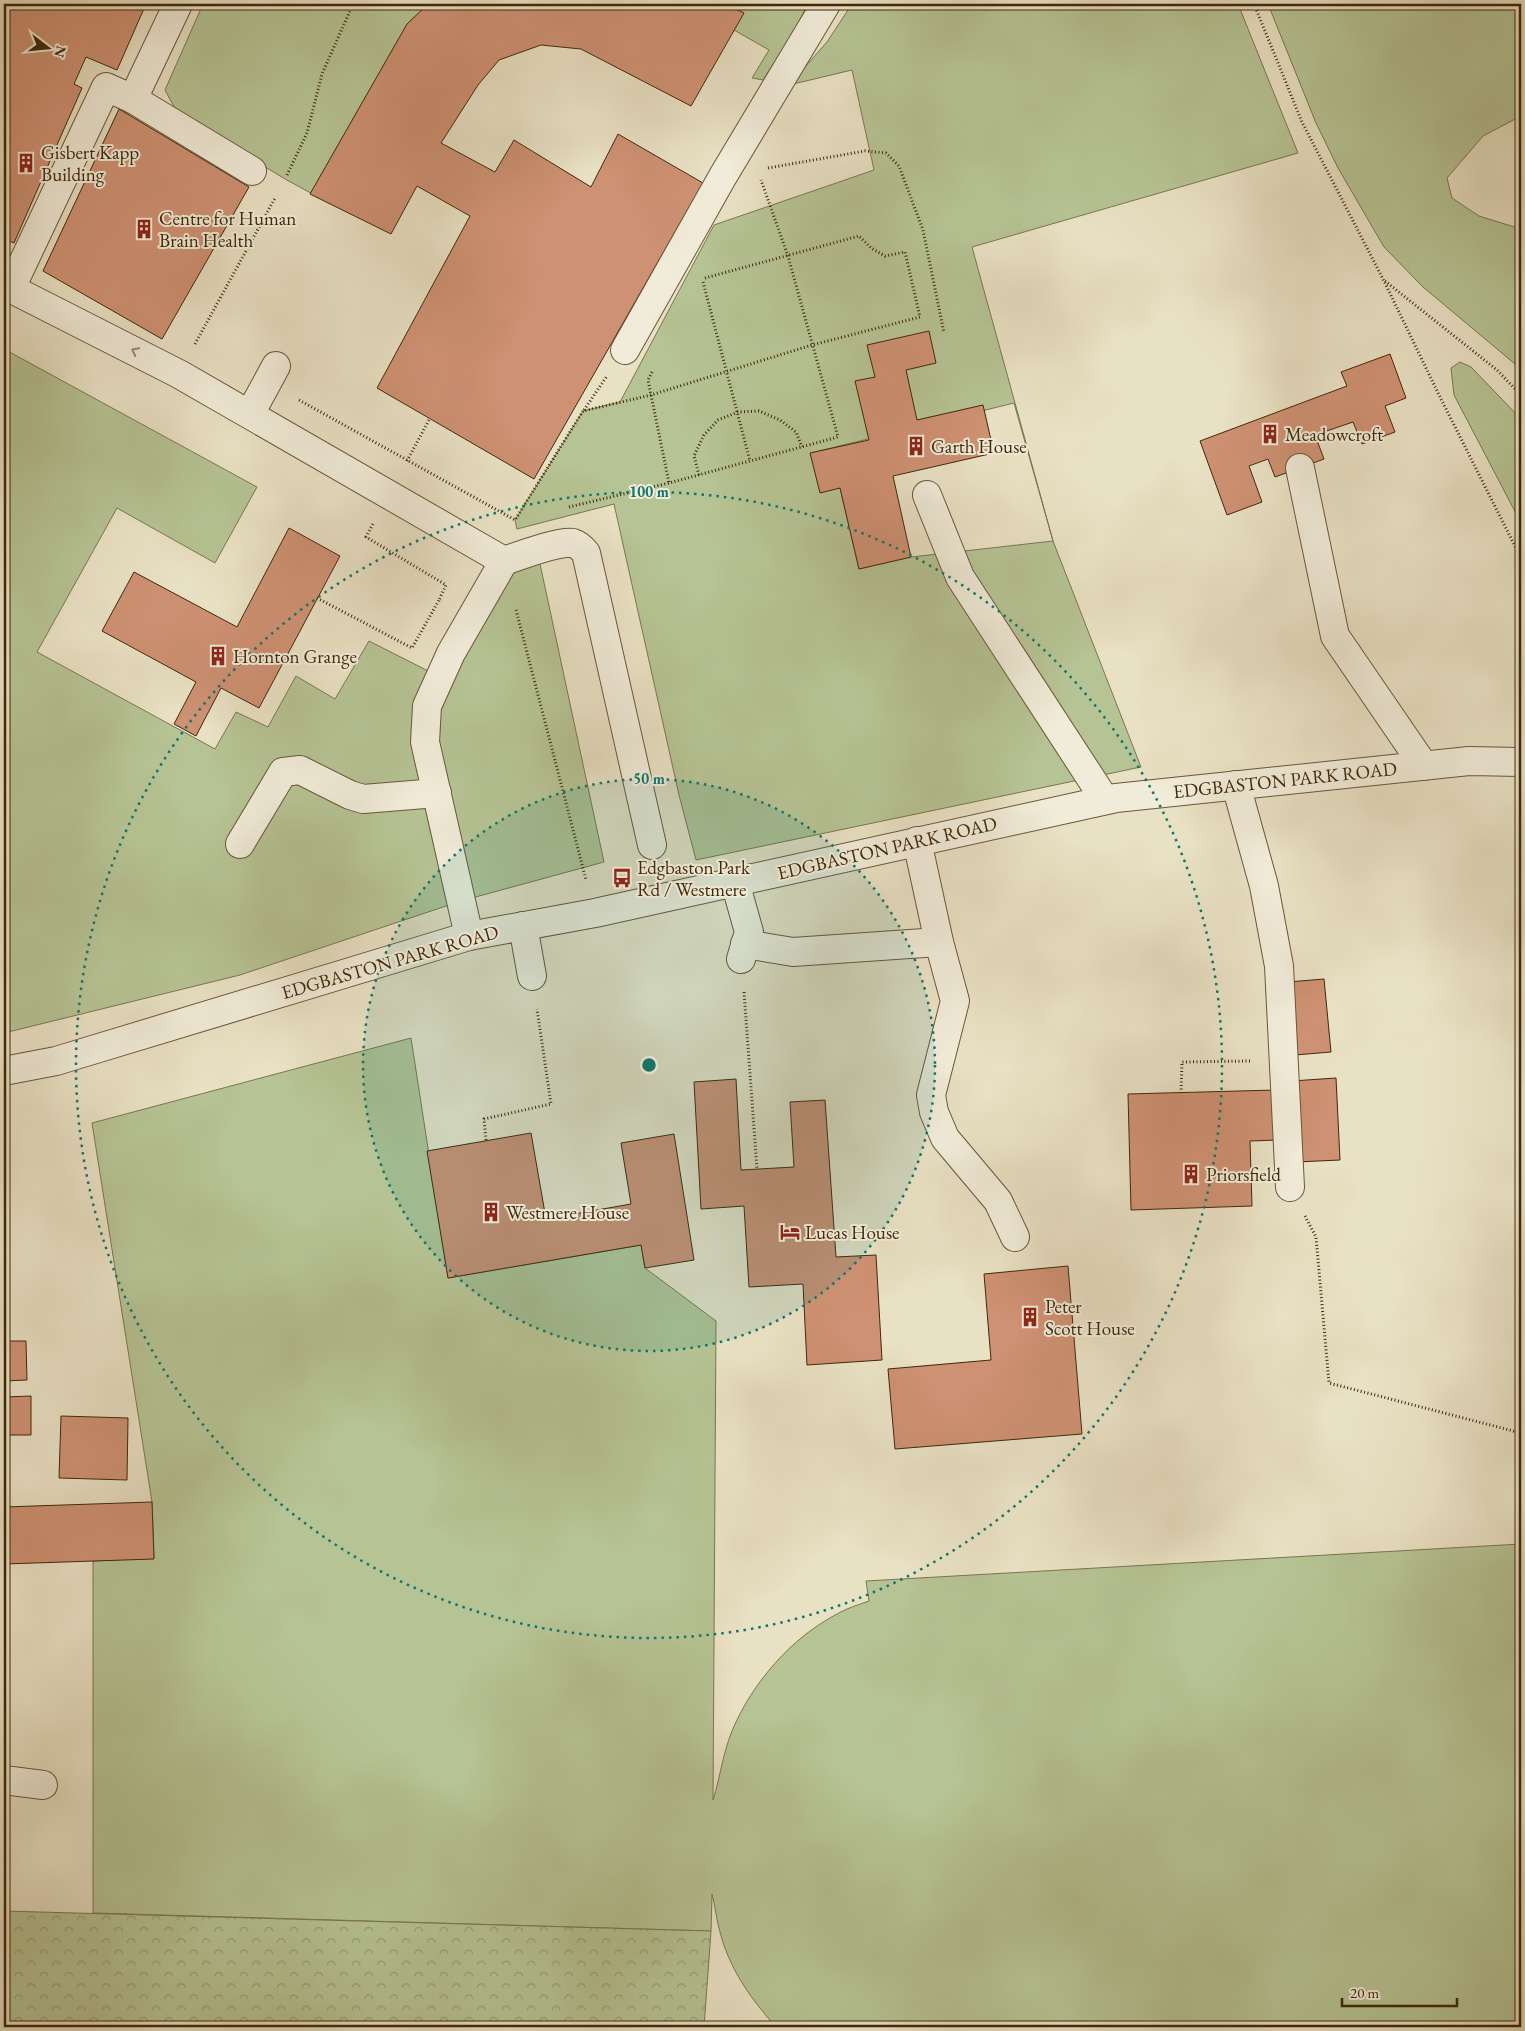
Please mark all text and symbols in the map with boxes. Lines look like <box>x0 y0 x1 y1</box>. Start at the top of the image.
north arrow <box>22 22 72 72</box>
text: N <box>50 44 71 60</box>
place label: Gisbert Kapp Building <box>41 140 139 187</box>
building icon: Gisbert Kapp Building <box>15 152 37 174</box>
place label: Centre for Human Brain Health <box>159 206 296 253</box>
building icon: Centre for Human Brain Health <box>133 218 155 240</box>
one-way arrow <box>132 347 141 357</box>
place label: Meadowcroft <box>1285 422 1383 447</box>
building icon: Meadowcroft <box>1259 423 1281 445</box>
place label: Garth House <box>931 434 1027 459</box>
building icon: Garth House <box>905 435 927 457</box>
text: 100 m <box>629 482 669 501</box>
place label: Hornton Grange <box>233 644 357 669</box>
building icon: Hornton Grange <box>207 645 229 667</box>
street label: EDGBASTON PARK ROAD <box>1172 756 1398 804</box>
text: 50 m <box>633 769 665 788</box>
street label: EDGBASTON PARK ROAD <box>775 811 999 885</box>
place label: Edgbaston Park Rd / Westmere <box>637 855 751 902</box>
bus stop icon: Edgbaston Park Rd / Westmere <box>611 867 633 889</box>
street label: EDGBASTON PARK ROAD <box>278 919 502 1005</box>
centre of rings <box>640 1056 658 1074</box>
place label: Priorsfield <box>1206 1162 1281 1187</box>
building icon: Priorsfield <box>1180 1163 1202 1185</box>
place label: Westmere House <box>506 1200 629 1225</box>
building icon: Westmere House <box>480 1201 502 1223</box>
place label: Lucas House <box>805 1220 899 1245</box>
hotel icon: Lucas House <box>779 1221 801 1243</box>
place label: Peter Scott House <box>1045 1294 1135 1341</box>
building icon: Peter Scott House <box>1019 1306 1041 1328</box>
scale bar <box>1342 1976 1458 2008</box>
text: 20 m <box>1350 1983 1379 2002</box>

